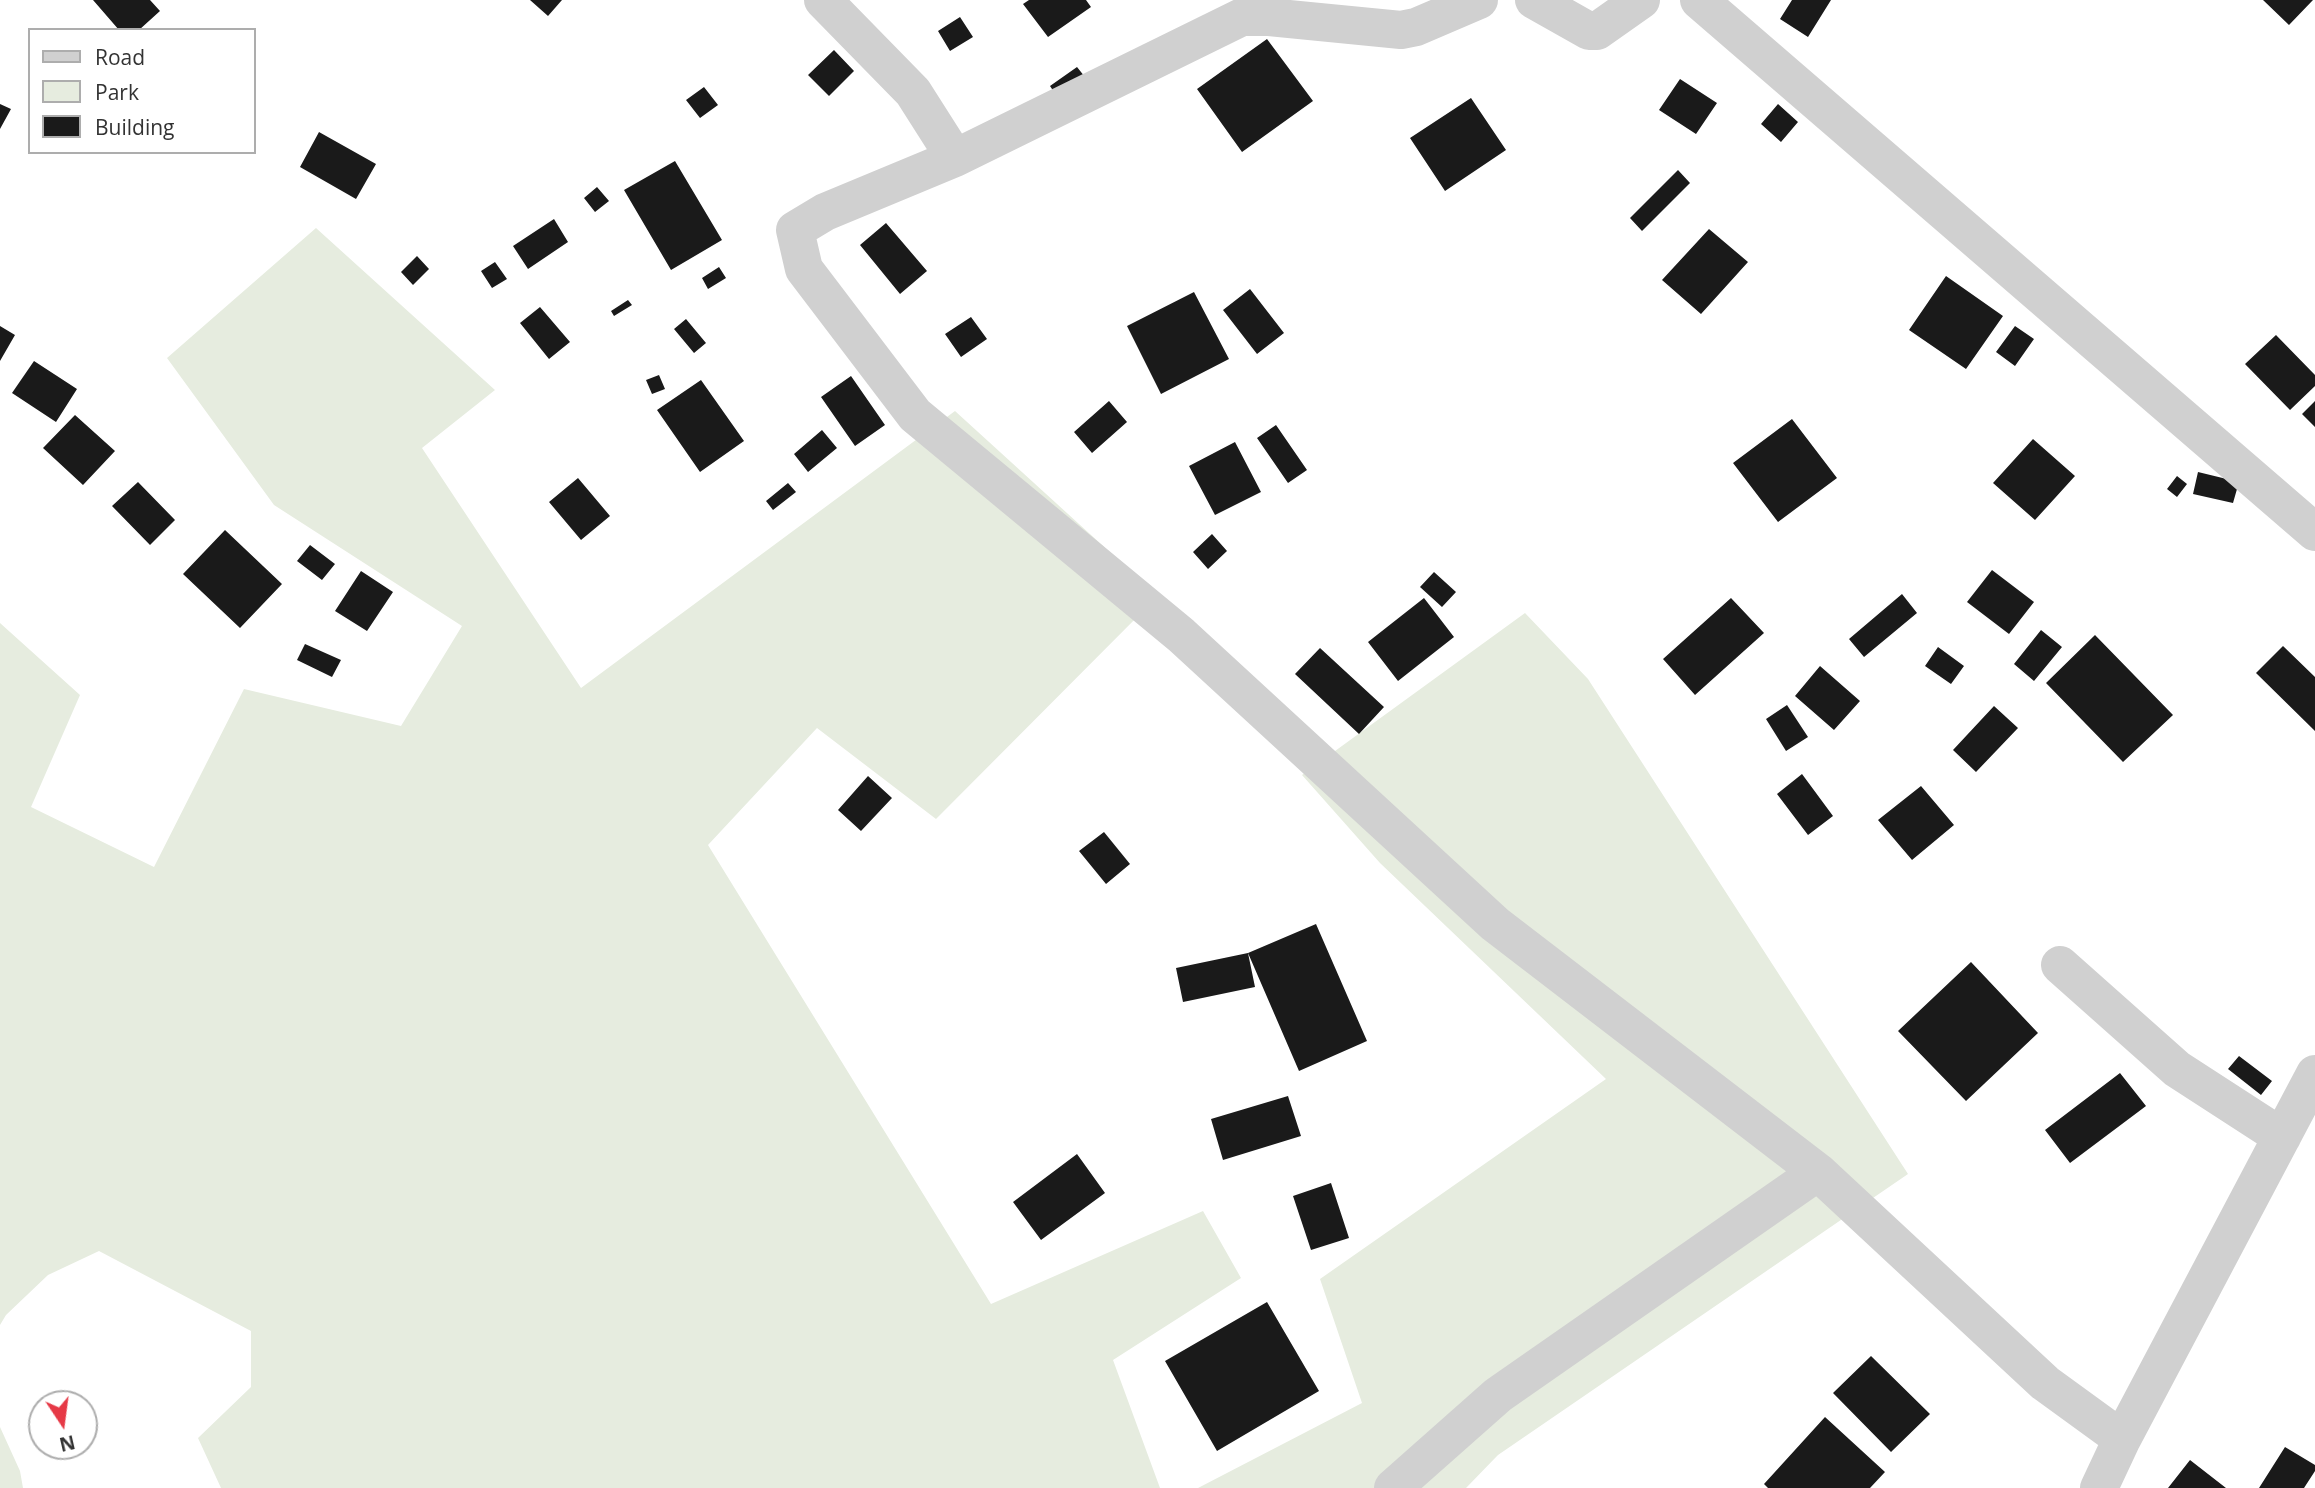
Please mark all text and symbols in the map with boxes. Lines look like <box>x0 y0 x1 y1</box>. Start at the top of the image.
legend <box>28 28 256 154</box>
text: Road <box>95 43 145 71</box>
text: Park <box>95 78 139 106</box>
text: Building <box>95 113 174 141</box>
north arrow <box>28 1390 98 1460</box>
text: N <box>57 1429 78 1458</box>

